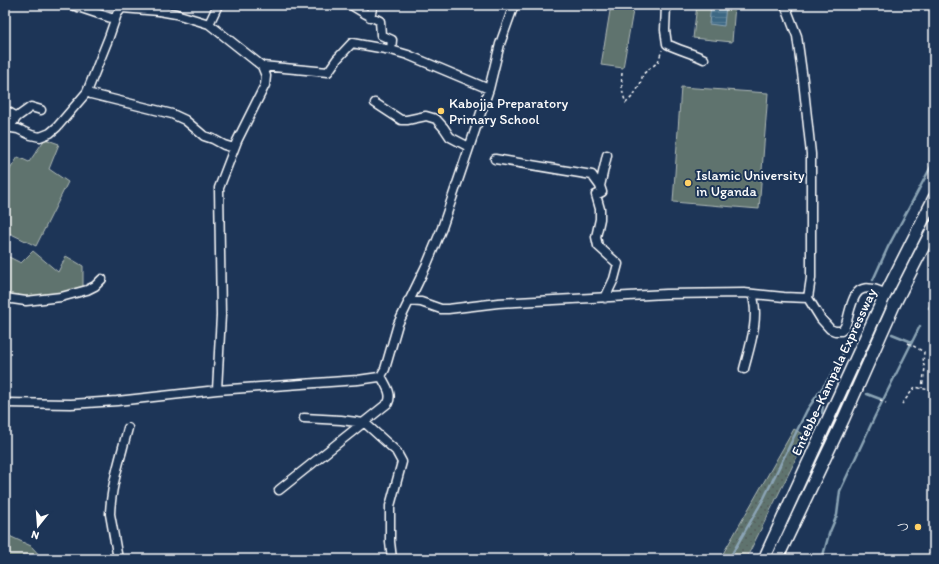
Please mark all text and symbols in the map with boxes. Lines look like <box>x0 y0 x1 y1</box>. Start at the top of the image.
place label: Kabojja Preparatory Primary School <box>449 95 569 128</box>
marker: Kabojja Preparatory Primary School <box>436 106 446 116</box>
place label: Islamic University in Uganda <box>696 167 805 200</box>
marker: Islamic University in Uganda <box>683 178 693 188</box>
street label: Entebbe–Kampala Expressway <box>788 285 880 458</box>
north arrow <box>18 506 58 546</box>
place label: つ <box>896 519 910 536</box>
marker: つ <box>913 522 923 532</box>
text: N <box>30 528 41 542</box>

